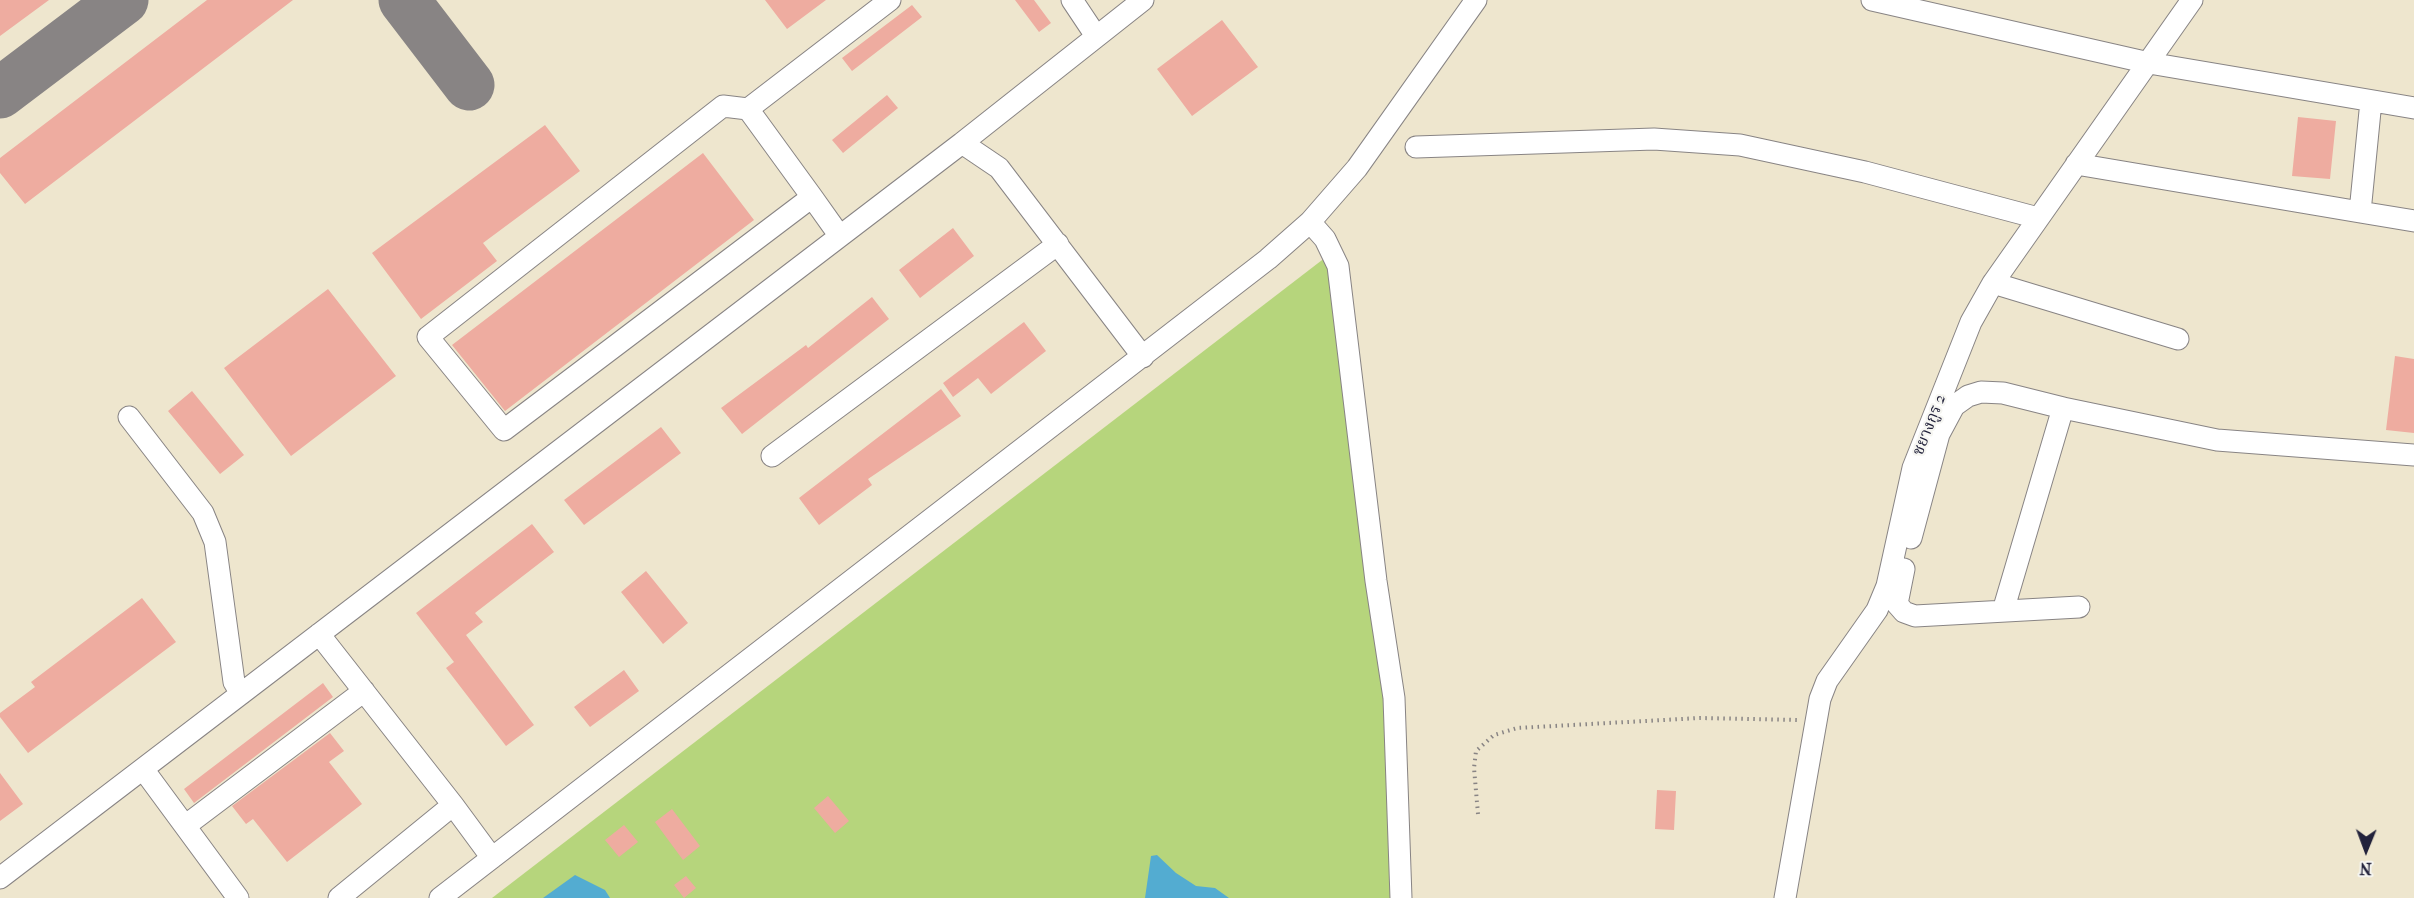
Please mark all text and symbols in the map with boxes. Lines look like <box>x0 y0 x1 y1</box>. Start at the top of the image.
street label: ชยางกูร 2 <box>1909 392 1951 458</box>
north arrow <box>2336 820 2396 880</box>
text: N <box>2359 859 2372 878</box>

